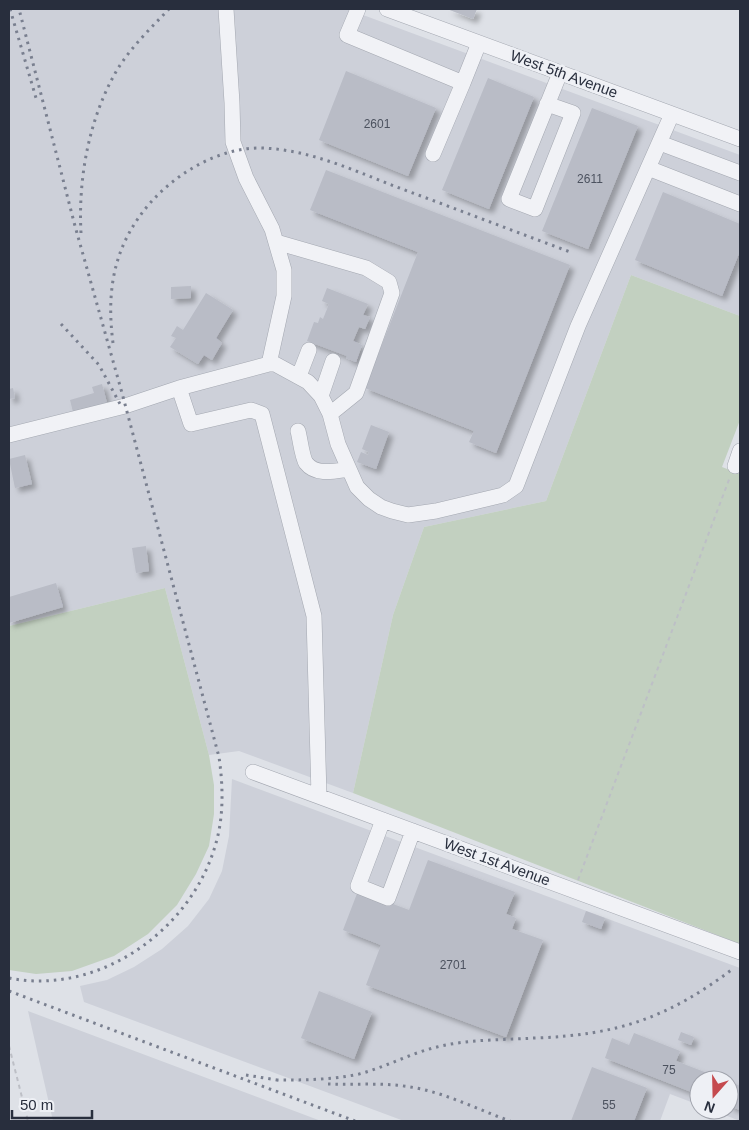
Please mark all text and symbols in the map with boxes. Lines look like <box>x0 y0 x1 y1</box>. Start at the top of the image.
street label: West 5th Avenue <box>508 46 620 101</box>
house number: 2601 <box>364 117 391 131</box>
house number: 2611 <box>577 172 603 186</box>
street label: West 1st Avenue <box>442 834 553 889</box>
house number: 2701 <box>440 958 467 972</box>
house number: 75 <box>662 1063 676 1077</box>
north arrow <box>689 1070 739 1120</box>
scale bar <box>12 1088 92 1120</box>
text: 50 m <box>20 1096 53 1113</box>
house number: 55 <box>602 1098 616 1112</box>
text: N <box>702 1098 717 1116</box>

